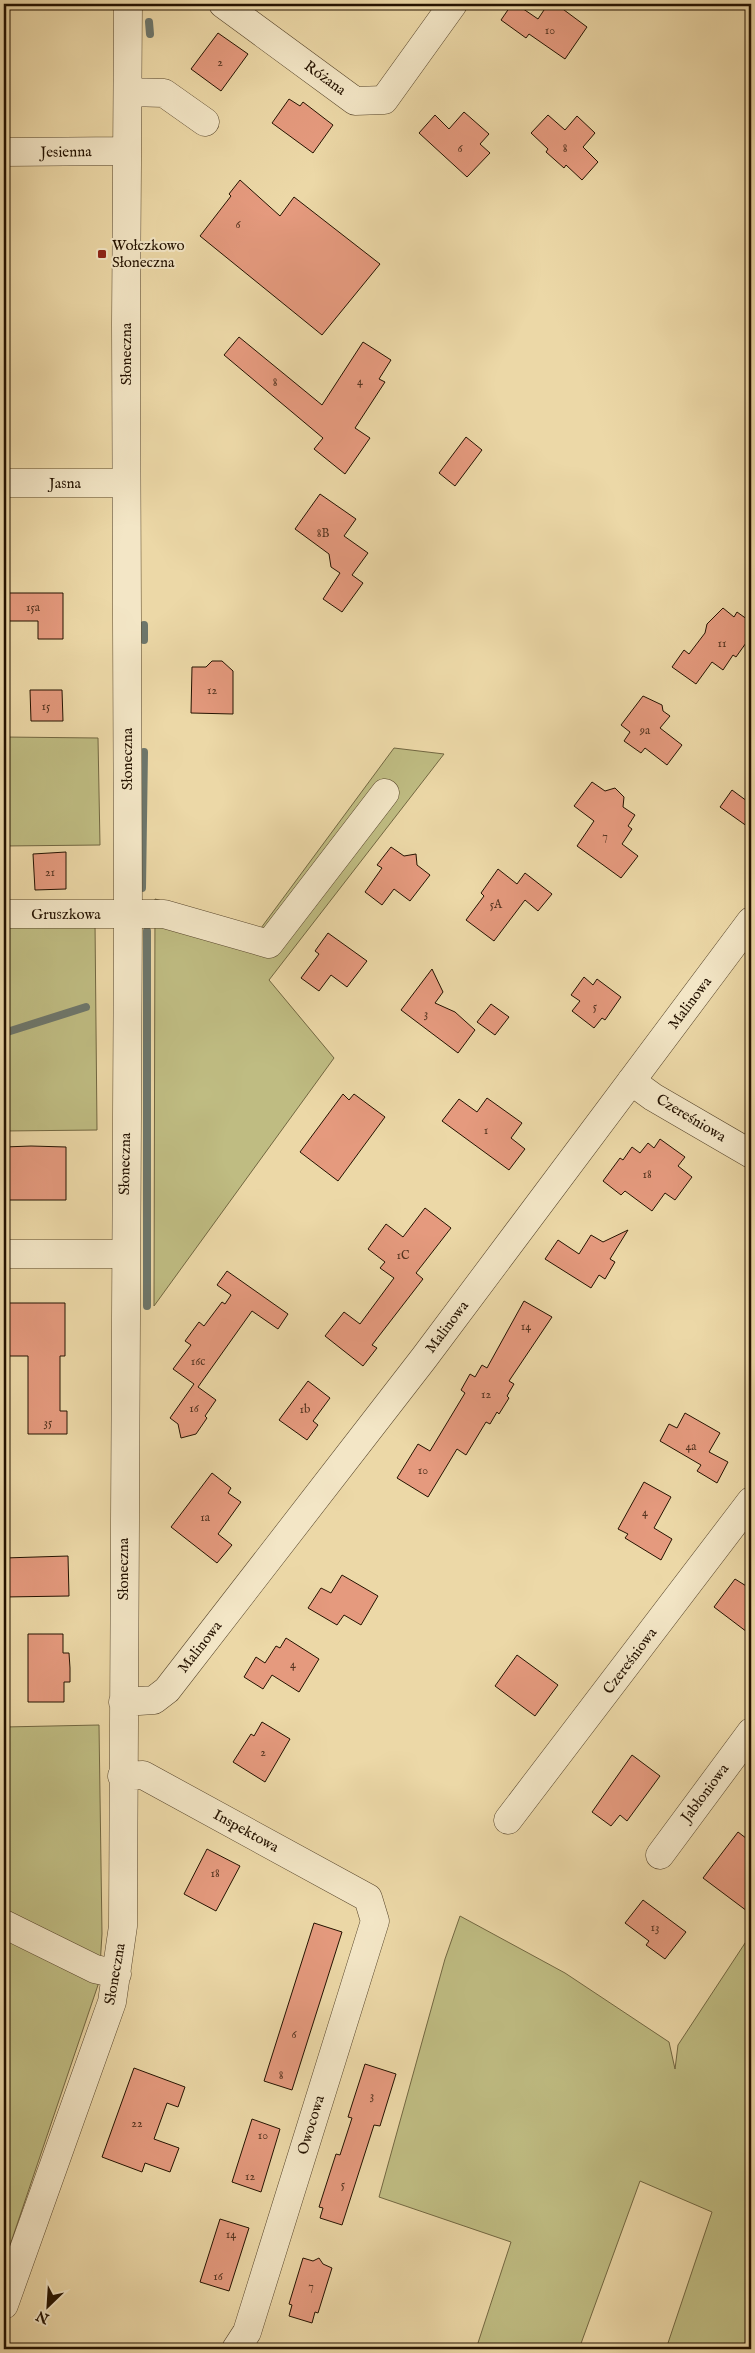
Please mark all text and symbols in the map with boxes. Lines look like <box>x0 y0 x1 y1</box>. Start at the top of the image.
house number: 10 <box>545 23 555 38</box>
house number: 2 <box>217 55 223 70</box>
street label: Różana <box>300 56 350 100</box>
house number: 6 <box>457 141 463 156</box>
house number: 8 <box>563 141 568 156</box>
street label: Jesienna <box>38 142 92 162</box>
house number: 6 <box>235 217 241 232</box>
place label: Wołczkowo Słoneczna <box>112 236 185 272</box>
marker: Wołczkowo Słoneczna <box>96 248 108 260</box>
street label: Słoneczna <box>117 322 136 385</box>
house number: 4 <box>357 374 363 389</box>
house number: 8 <box>273 375 278 390</box>
street label: Jasna <box>47 474 81 493</box>
house number: 8B <box>317 526 329 541</box>
house number: 15a <box>26 600 41 615</box>
house number: 11 <box>718 636 726 651</box>
house number: 12 <box>207 683 217 698</box>
house number: 15 <box>42 699 51 714</box>
house number: 9a <box>639 723 651 738</box>
street label: Słoneczna <box>118 727 137 790</box>
house number: 7 <box>602 829 608 844</box>
house number: 21 <box>45 865 55 880</box>
house number: 5A <box>490 897 503 912</box>
street label: Gruszkowa <box>31 905 101 924</box>
street label: Malinowa <box>664 973 716 1033</box>
house number: 5 <box>593 999 598 1014</box>
house number: 3 <box>424 1006 428 1021</box>
street label: Czereśniowa <box>653 1090 730 1147</box>
house number: 1 <box>484 1123 488 1138</box>
street label: Słoneczna <box>115 1132 135 1195</box>
house number: 18 <box>642 1167 652 1182</box>
house number: 1C <box>396 1248 410 1263</box>
street label: Malinowa <box>421 1297 473 1357</box>
house number: 14 <box>521 1319 531 1334</box>
house number: 16c <box>191 1354 205 1369</box>
house number: 12 <box>481 1387 491 1402</box>
house number: 16 <box>189 1401 200 1416</box>
house number: 1b <box>300 1402 310 1417</box>
house number: 35 <box>44 1415 53 1430</box>
house number: 4a <box>685 1439 697 1454</box>
house number: 10 <box>418 1463 428 1478</box>
house number: 4 <box>642 1505 648 1520</box>
house number: 1a <box>200 1510 211 1525</box>
street label: Słoneczna <box>114 1537 133 1600</box>
street label: Malinowa <box>174 1617 227 1677</box>
street label: Czereśniowa <box>599 1624 661 1698</box>
house number: 4 <box>290 1657 296 1672</box>
house number: 2 <box>260 1745 266 1760</box>
street label: Jabłoniowa <box>676 1760 733 1828</box>
street label: Inspektowa <box>210 1805 283 1857</box>
house number: 18 <box>210 1866 220 1881</box>
house number: 13 <box>651 1920 659 1935</box>
street label: Słoneczna <box>100 1941 130 2006</box>
house number: 6 <box>291 2027 297 2042</box>
house number: 8 <box>279 2068 284 2083</box>
house number: 3 <box>370 2088 374 2103</box>
street label: Owocowa <box>293 2093 329 2157</box>
house number: 22 <box>131 2116 143 2131</box>
house number: 10 <box>258 2128 268 2143</box>
house number: 12 <box>245 2169 255 2184</box>
house number: 5 <box>341 2177 346 2192</box>
house number: 14 <box>226 2227 236 2242</box>
house number: 16 <box>213 2269 224 2284</box>
house number: 7 <box>308 2279 314 2294</box>
north arrow <box>22 2280 72 2330</box>
text: N <box>34 2306 53 2328</box>

